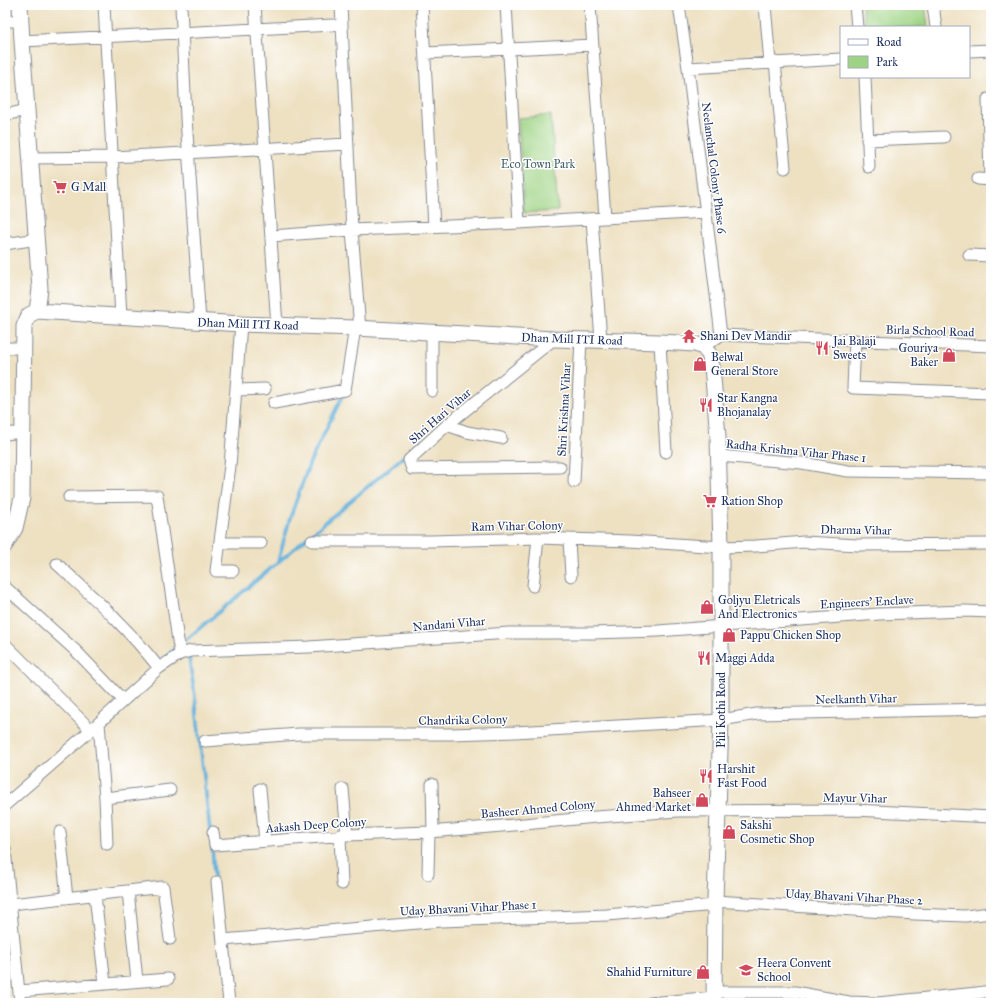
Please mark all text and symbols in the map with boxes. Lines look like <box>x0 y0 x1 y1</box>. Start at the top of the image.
legend <box>840 26 970 78</box>
text: Road <box>876 35 902 49</box>
text: Park <box>876 55 898 69</box>
street label: Neelanchal Colony Phase 6 <box>699 102 729 235</box>
park label: Eco Town Park <box>501 157 576 171</box>
supermarket icon: G Mall <box>52 179 68 195</box>
place label: G Mall <box>71 180 107 194</box>
street label: Dhan Mill ITI Road <box>197 315 299 333</box>
street label: Birla School Road <box>885 322 975 340</box>
temple icon: Shani Dev Mandir <box>681 328 697 344</box>
place label: Shani Dev Mandir <box>700 329 792 343</box>
street label: Dhan Mill ITI Road <box>521 330 623 348</box>
place label: Jai Balaji Sweets <box>831 334 877 362</box>
restaurant icon: Jai Balaji Sweets <box>814 340 830 356</box>
place label: Gouriya Baker <box>898 341 939 369</box>
shop icon: Gouriya Baker <box>941 347 957 363</box>
place label: Belwal General Store <box>711 350 778 378</box>
shop icon: Belwal General Store <box>692 356 708 372</box>
street label: Shri Krishna Vihar <box>555 363 573 457</box>
street label: Shri Hari Vihar <box>406 385 474 447</box>
place label: Star Kangna Bhojanalay <box>717 391 778 419</box>
restaurant icon: Star Kangna Bhojanalay <box>698 397 714 413</box>
street label: Radha Krishna Vihar Phase 1 <box>725 437 867 465</box>
supermarket icon: Ration Shop <box>702 493 718 509</box>
place label: Ration Shop <box>721 494 783 508</box>
street label: Ram Vihar Colony <box>471 518 564 534</box>
street label: Dharma Vihar <box>820 522 892 538</box>
place label: Goljyu Eletricals And Electronics <box>717 593 800 621</box>
street label: Engineers' Enclave <box>820 593 914 612</box>
shop icon: Goljyu Eletricals And Electronics <box>699 599 715 615</box>
street label: Nandani Vihar <box>412 614 486 634</box>
shop icon: Pappu Chicken Shop <box>721 627 737 643</box>
place label: Pappu Chicken Shop <box>740 628 841 642</box>
restaurant icon: Maggi Adda <box>696 650 712 666</box>
place label: Maggi Adda <box>715 651 776 666</box>
street label: Pili Kothi Road <box>714 672 728 748</box>
street label: Neelkanth Vihar <box>815 691 897 707</box>
street label: Chandrika Colony <box>418 712 508 728</box>
place label: Harshit Fast Food <box>717 762 767 790</box>
restaurant icon: Harshit Fast Food <box>698 768 714 784</box>
place label: Bahseer Ahmed Market <box>615 786 692 814</box>
street label: Mayur Vihar <box>823 790 888 806</box>
shop icon: Bahseer Ahmed Market <box>694 792 710 808</box>
street label: Basheer Ahmed Colony <box>480 797 596 821</box>
street label: Aakash Deep Colony <box>264 814 367 836</box>
place label: Sakshi Cosmetic Shop <box>740 818 815 846</box>
shop icon: Sakshi Cosmetic Shop <box>721 824 737 840</box>
street label: Uday Bhavani Vihar Phase 2 <box>785 886 923 908</box>
street label: Uday Bhavani Vihar Phase 1 <box>399 897 537 919</box>
place label: Heera Convent School <box>757 956 832 984</box>
school or university icon: Heera Convent School <box>738 962 754 978</box>
shop icon: Shahid Furniture <box>695 964 711 980</box>
place label: Shahid Furniture <box>606 965 692 979</box>

